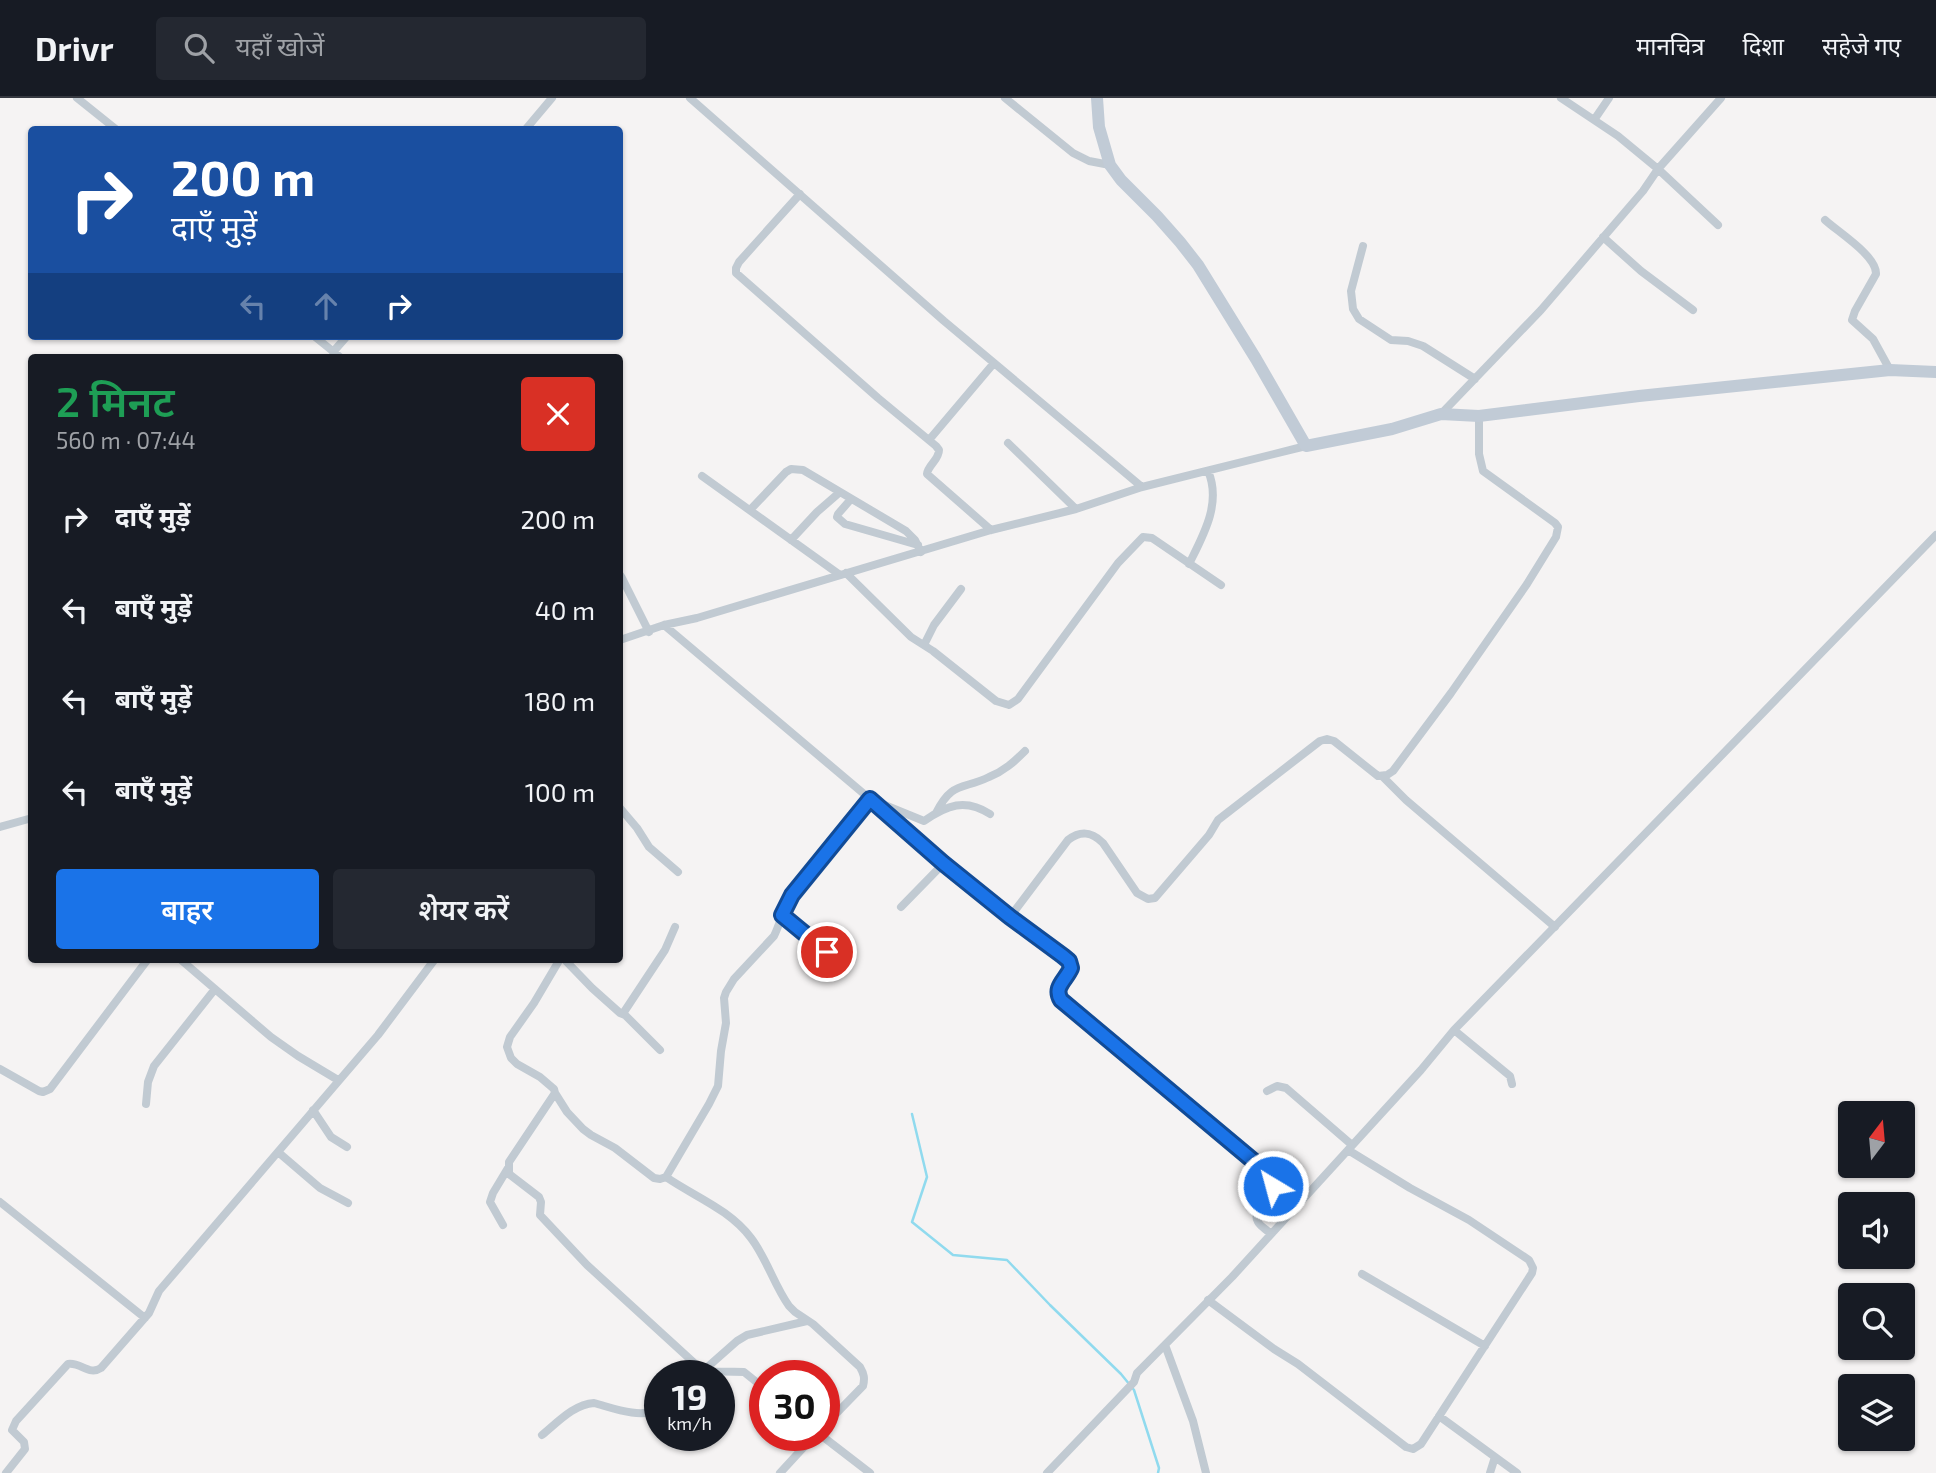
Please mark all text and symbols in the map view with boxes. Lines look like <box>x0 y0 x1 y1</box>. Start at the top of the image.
search box <box>156 17 646 80</box>
text: Drivr <box>35 28 114 68</box>
icon: search <box>180 29 218 67</box>
text: यहाँ खोजें <box>236 30 324 61</box>
text: मानचित्र <box>1636 31 1705 60</box>
text: दिशा <box>1743 31 1784 60</box>
text: सहेजे गए <box>1822 31 1901 60</box>
text: 200 m <box>171 147 315 206</box>
icon: right <box>56 154 147 245</box>
text: दाएँ मुड़ें <box>171 207 257 245</box>
icon: left <box>234 287 272 325</box>
icon: ahead <box>307 287 345 325</box>
icon: right <box>380 287 418 325</box>
text: 2 मिनट <box>56 375 175 425</box>
button: close <box>521 377 595 451</box>
text: 560 m · 07:44 <box>56 426 196 454</box>
icon: right <box>56 500 94 538</box>
text: दाएँ मुड़ें <box>115 500 190 531</box>
text: 200 m <box>520 503 595 534</box>
icon: left <box>56 591 94 629</box>
text: बाएँ मुड़ें <box>115 591 192 622</box>
text: 40 m <box>535 594 595 625</box>
icon: left <box>56 682 94 720</box>
text: बाएँ मुड़ें <box>115 682 192 713</box>
text: 180 m <box>525 685 595 716</box>
icon: left <box>56 773 94 811</box>
text: बाएँ मुड़ें <box>115 773 192 804</box>
text: 100 m <box>525 776 595 807</box>
button: बाहर <box>56 869 319 949</box>
button: शेयर करें <box>333 869 595 949</box>
pin <box>797 922 857 982</box>
icon: arrive <box>808 933 846 971</box>
north arrow <box>1838 1101 1914 1178</box>
map controls <box>1838 1101 1915 1451</box>
position arrow <box>1236 1149 1310 1223</box>
button: sound <box>1838 1192 1915 1269</box>
button: search <box>1838 1283 1915 1360</box>
speed limit sign: 30 <box>749 1360 840 1451</box>
button: layers <box>1838 1374 1915 1451</box>
text: 19 <box>672 1375 707 1417</box>
text: km/h <box>667 1412 712 1434</box>

